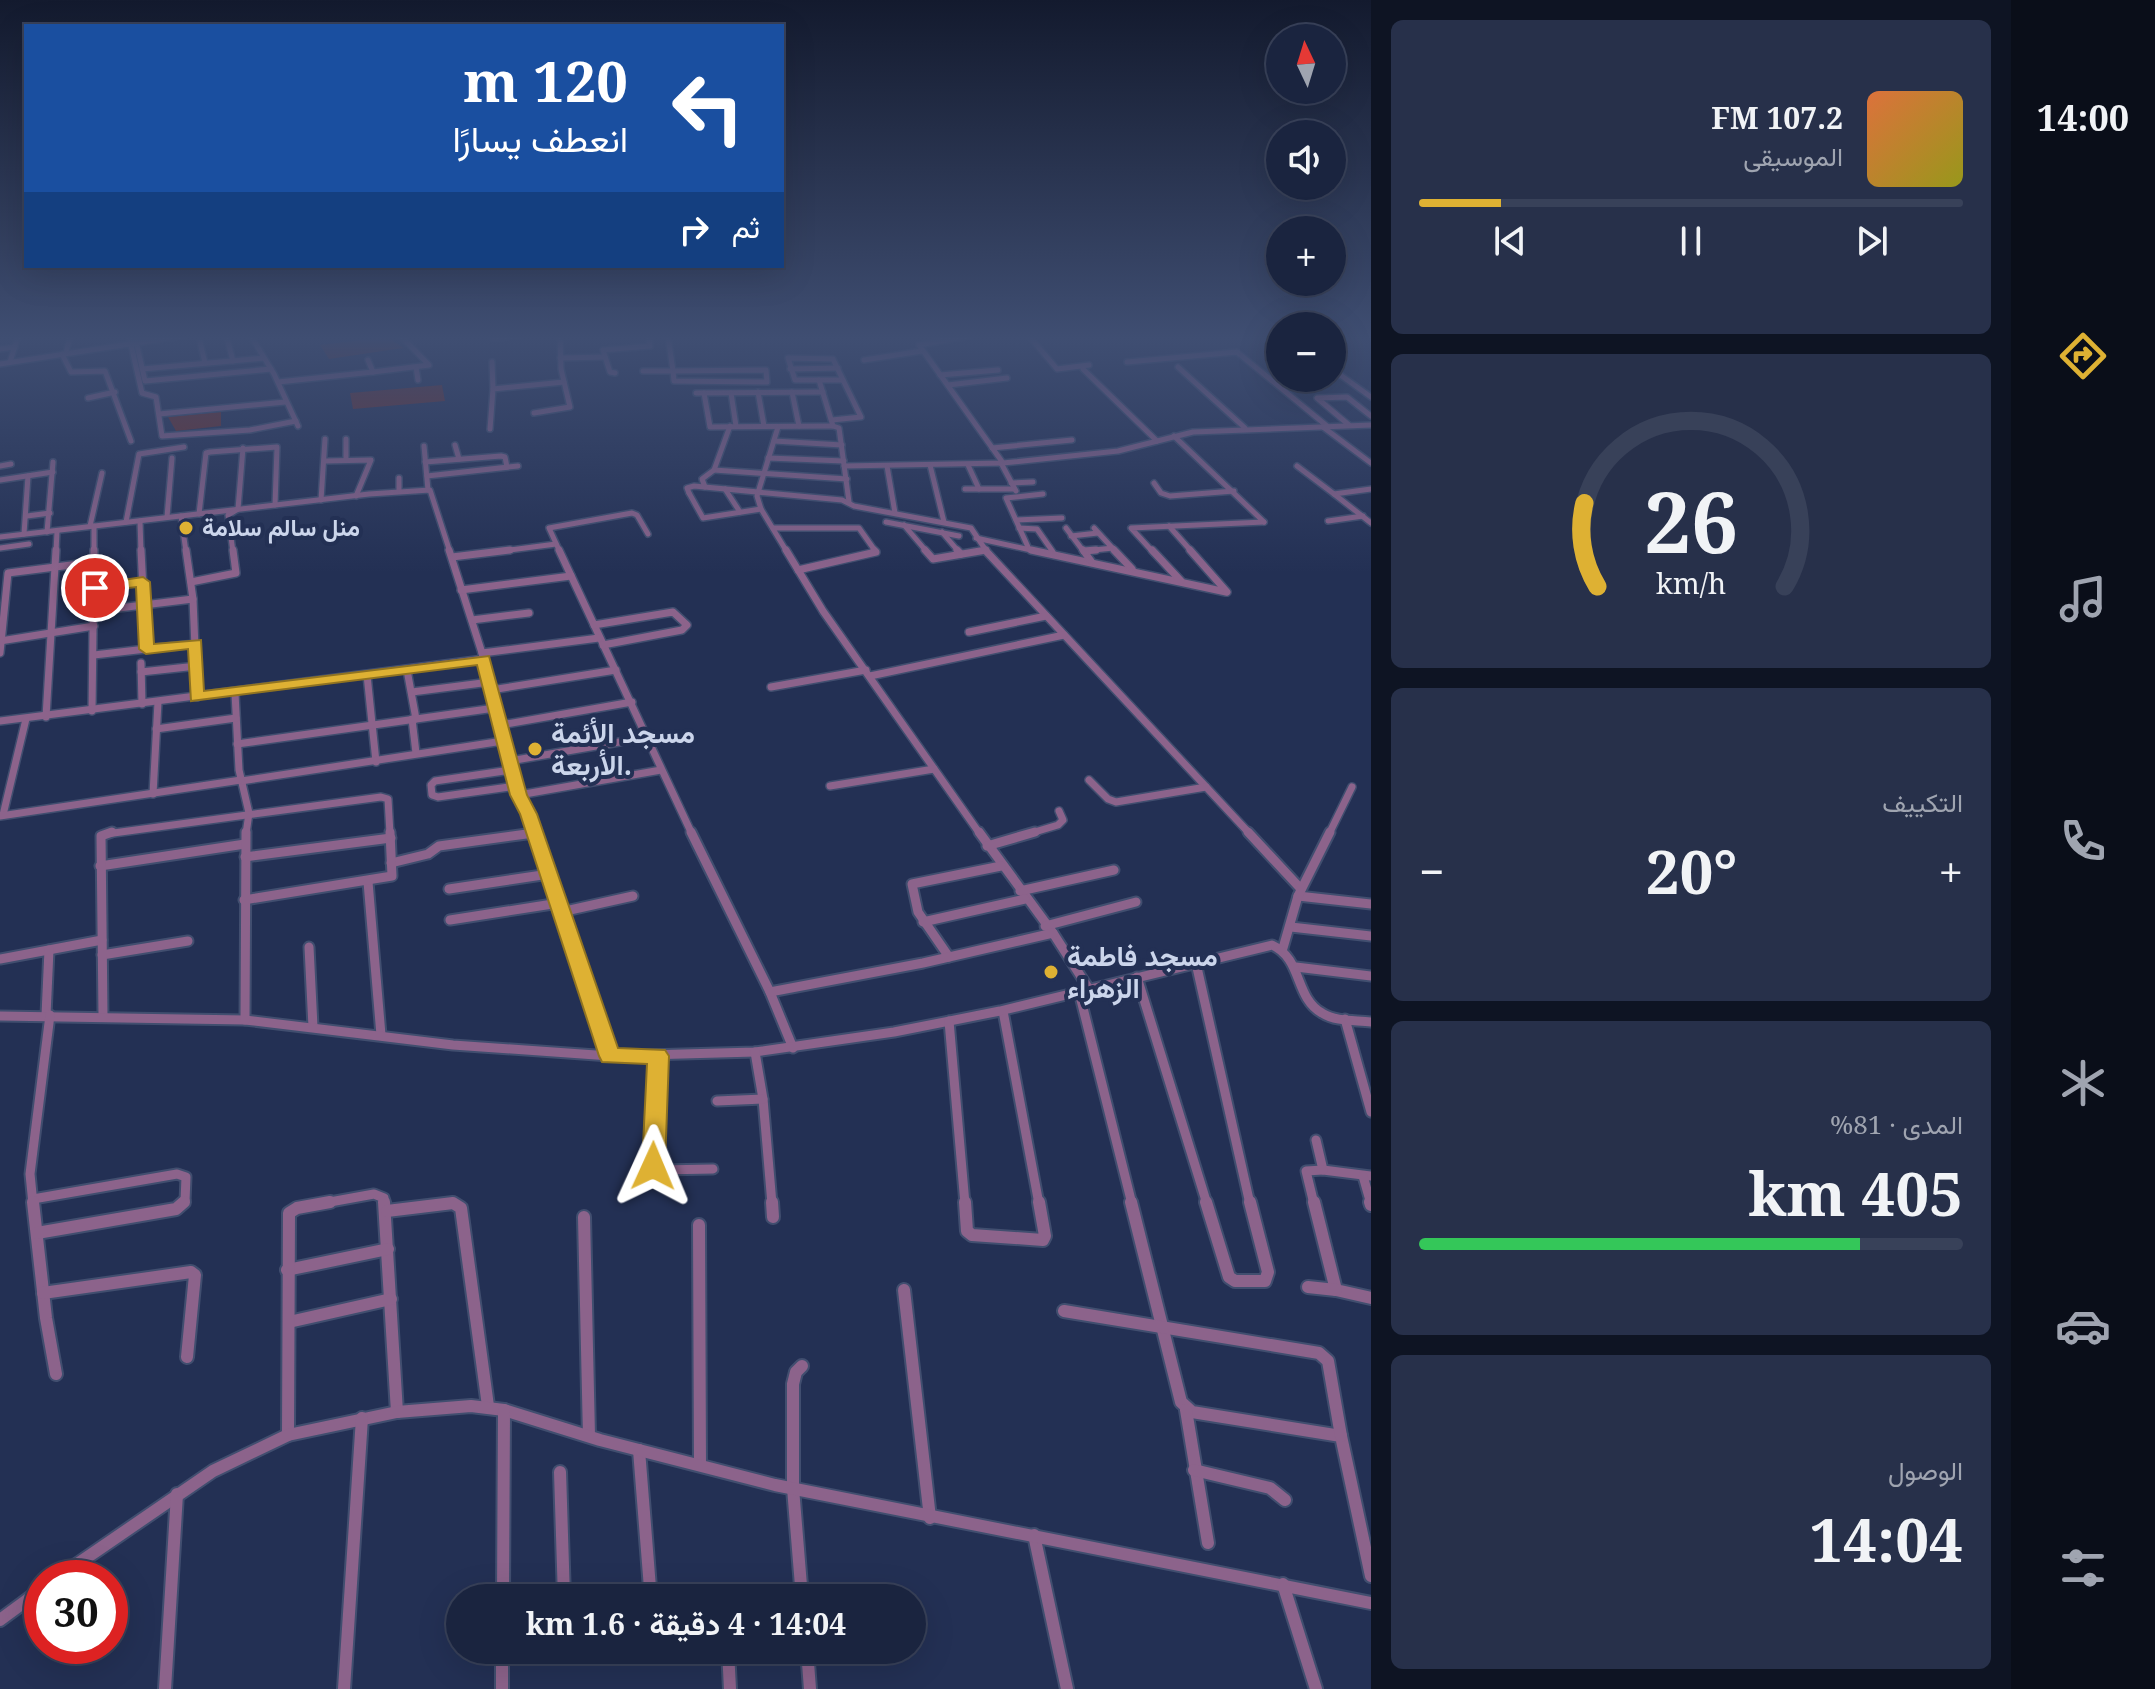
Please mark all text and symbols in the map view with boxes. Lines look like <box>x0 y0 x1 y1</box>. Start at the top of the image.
north arrow <box>1266 24 1346 104</box>
map controls <box>1266 24 1346 392</box>
text: 120 m <box>463 42 628 118</box>
icon: left <box>656 56 760 160</box>
text: 14:00 <box>2037 93 2129 142</box>
text: 107.2 FM <box>1711 97 1843 138</box>
text: انعطف يسارًا <box>452 114 628 163</box>
button: sound <box>1266 120 1346 200</box>
text: الموسيقى <box>1743 138 1843 174</box>
text: ثم <box>732 206 760 247</box>
icon: right <box>672 208 716 252</box>
button: + <box>1266 216 1346 296</box>
icon: previous <box>1488 219 1532 263</box>
icon: pause <box>1669 219 1713 263</box>
icon: next <box>1850 219 1894 263</box>
button: − <box>1266 312 1346 392</box>
icon: directions <box>2055 328 2111 384</box>
text: 26 <box>1644 463 1738 576</box>
place label: منل سالم سلامة <box>202 510 360 544</box>
marker: منل سالم سلامة <box>177 519 195 537</box>
pin <box>61 554 129 622</box>
text: km/h <box>1656 563 1726 602</box>
icon: arrive <box>73 566 117 610</box>
icon: music <box>2055 571 2111 627</box>
place label: مسجد الأئمة الأربعة. <box>551 713 695 783</box>
marker: مسجد الأئمة الأربعة. <box>526 740 544 758</box>
text: التكييف <box>1882 784 1963 820</box>
icon: phone <box>2055 813 2111 869</box>
text: 20° <box>1646 830 1737 912</box>
text: − <box>1419 841 1444 901</box>
text: + <box>1938 841 1963 901</box>
place label: مسجد فاطمة الزهراء <box>1067 936 1218 1006</box>
marker: مسجد فاطمة الزهراء <box>1042 963 1060 981</box>
icon: climate <box>2055 1055 2111 1111</box>
text: المدى · 81% <box>1830 1106 1963 1142</box>
position arrow <box>611 1124 695 1208</box>
text: 405 km <box>1748 1152 1963 1234</box>
icon: car <box>2055 1298 2111 1354</box>
text: الوصول <box>1888 1452 1963 1488</box>
text: 14:04 <box>1809 1498 1963 1580</box>
icon: filters <box>2055 1540 2111 1596</box>
speed limit sign: 30 <box>24 1560 128 1664</box>
text: 14:04 · 4 دقيقة · 1.6 km <box>526 1603 846 1644</box>

